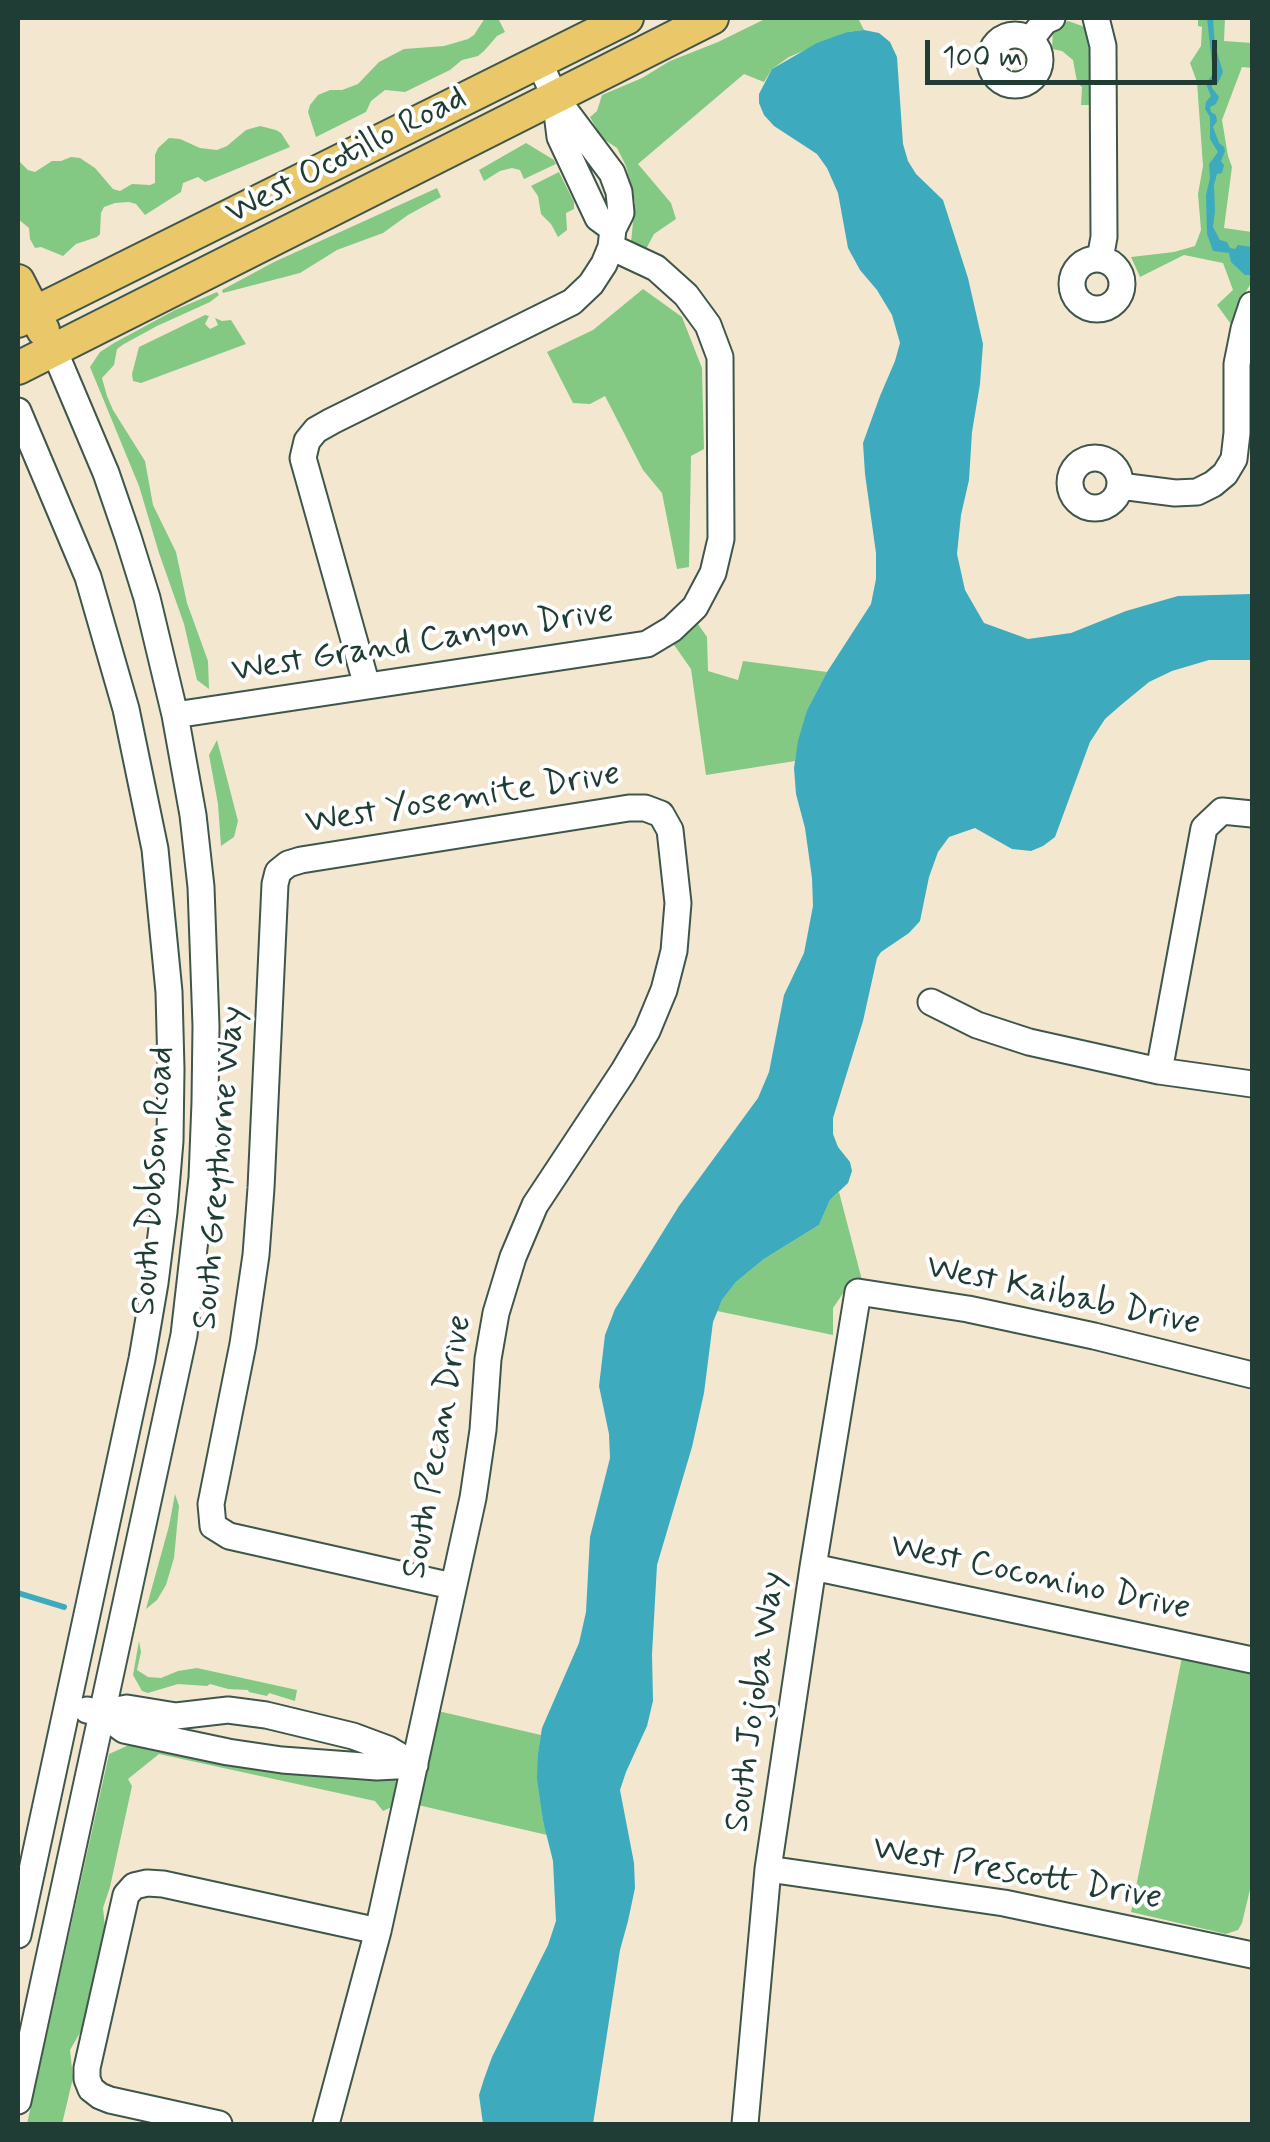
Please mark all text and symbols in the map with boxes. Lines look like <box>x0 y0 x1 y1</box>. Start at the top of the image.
scale bar <box>930 20 1222 82</box>
text: 100 m <box>942 38 1023 77</box>
street label: West Ocotillo Road <box>220 78 474 236</box>
street label: West Grand Canyon Drive <box>229 592 617 694</box>
street label: West Yosemite Drive <box>303 754 623 846</box>
street label: South Greythorne Way <box>186 1004 256 1332</box>
street label: South Dobson Road <box>125 1045 185 1317</box>
street label: West Kaibab Drive <box>922 1247 1204 1347</box>
street label: South Pecan Drive <box>395 1312 483 1582</box>
street label: West Coconino Drive <box>886 1527 1194 1631</box>
street label: South Jojoba Way <box>718 1569 796 1835</box>
street label: West Prescott Drive <box>869 1829 1165 1921</box>

